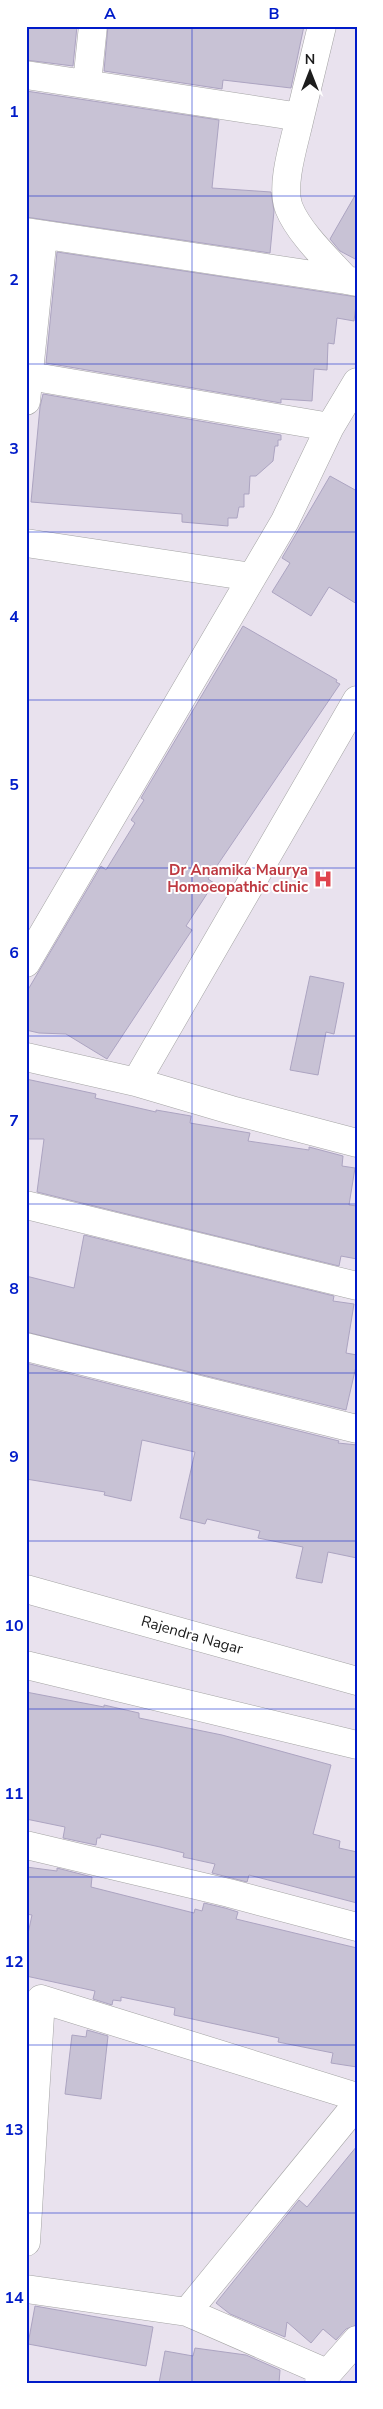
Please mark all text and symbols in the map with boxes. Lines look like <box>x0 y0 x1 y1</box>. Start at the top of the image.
text: A <box>104 3 116 25</box>
text: B <box>268 3 280 25</box>
north arrow <box>286 48 336 98</box>
text: N <box>305 50 315 69</box>
text: 1 <box>9 101 19 123</box>
text: 2 <box>9 269 19 291</box>
text: 3 <box>9 438 19 460</box>
text: 4 <box>9 606 19 628</box>
text: 5 <box>9 774 19 796</box>
place label: Dr Anamika Maurya Homoeopathic clinic <box>167 860 308 897</box>
hospital icon: Dr Anamika Maurya Homoeopathic clinic <box>312 868 334 890</box>
text: 6 <box>9 942 19 964</box>
text: 7 <box>9 1110 19 1132</box>
text: 8 <box>9 1278 19 1300</box>
text: 9 <box>9 1446 19 1468</box>
street label: Rajendra Nagar <box>139 1611 246 1659</box>
text: 10 <box>4 1615 24 1637</box>
text: 11 <box>4 1783 24 1805</box>
text: 12 <box>4 1951 24 1973</box>
text: 13 <box>4 2119 24 2141</box>
text: 14 <box>4 2287 24 2309</box>

